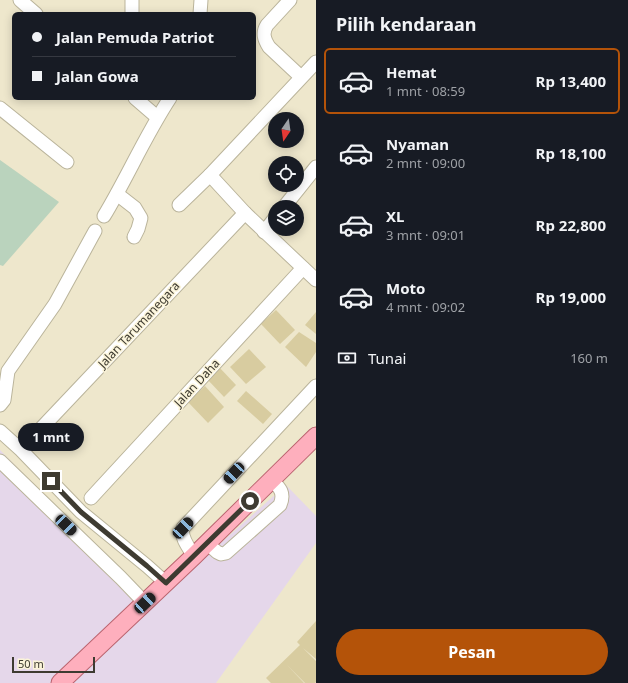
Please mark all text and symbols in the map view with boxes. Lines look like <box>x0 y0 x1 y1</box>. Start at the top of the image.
text: Pilih kendaraan <box>336 12 476 36</box>
text: Jalan Pemuda Patriot <box>56 27 214 47</box>
text: Hemat <box>386 62 437 82</box>
icon: car <box>338 63 374 99</box>
text: Jalan Gowa <box>56 66 139 86</box>
text: Rp 13,400 <box>536 71 606 91</box>
text: 1 mnt · 08:59 <box>386 82 465 100</box>
north arrow <box>268 112 304 148</box>
map controls <box>268 112 304 236</box>
text: Nyaman <box>386 134 449 154</box>
icon: car <box>338 135 374 171</box>
text: Rp 18,100 <box>536 143 606 163</box>
text: 2 mnt · 09:00 <box>386 154 465 172</box>
button: locate <box>268 156 304 192</box>
button: layers <box>268 200 304 236</box>
text: XL <box>386 206 404 226</box>
icon: car <box>338 207 374 243</box>
text: Rp 22,800 <box>536 215 606 235</box>
text: 3 mnt · 09:01 <box>386 226 465 244</box>
street label: Jalan Tarumanegara <box>93 278 183 372</box>
text: Moto <box>386 278 425 298</box>
icon: car <box>338 279 374 315</box>
text: Rp 19,000 <box>536 287 606 307</box>
text: 4 mnt · 09:02 <box>386 298 465 316</box>
icon: cash <box>336 347 358 369</box>
text: Tunai <box>368 348 406 368</box>
text: 160 m <box>570 349 608 367</box>
street label: Jalan Daha <box>169 355 223 411</box>
callout: 1 mnt <box>18 423 84 451</box>
text: 1 mnt <box>32 428 70 446</box>
car <box>221 460 247 486</box>
route end <box>42 472 60 490</box>
route start <box>241 492 259 510</box>
car <box>53 512 79 538</box>
car <box>170 515 196 541</box>
car <box>132 590 158 616</box>
button: Pesan <box>336 629 608 675</box>
scale bar <box>12 655 95 674</box>
text: 50 m <box>18 656 44 671</box>

